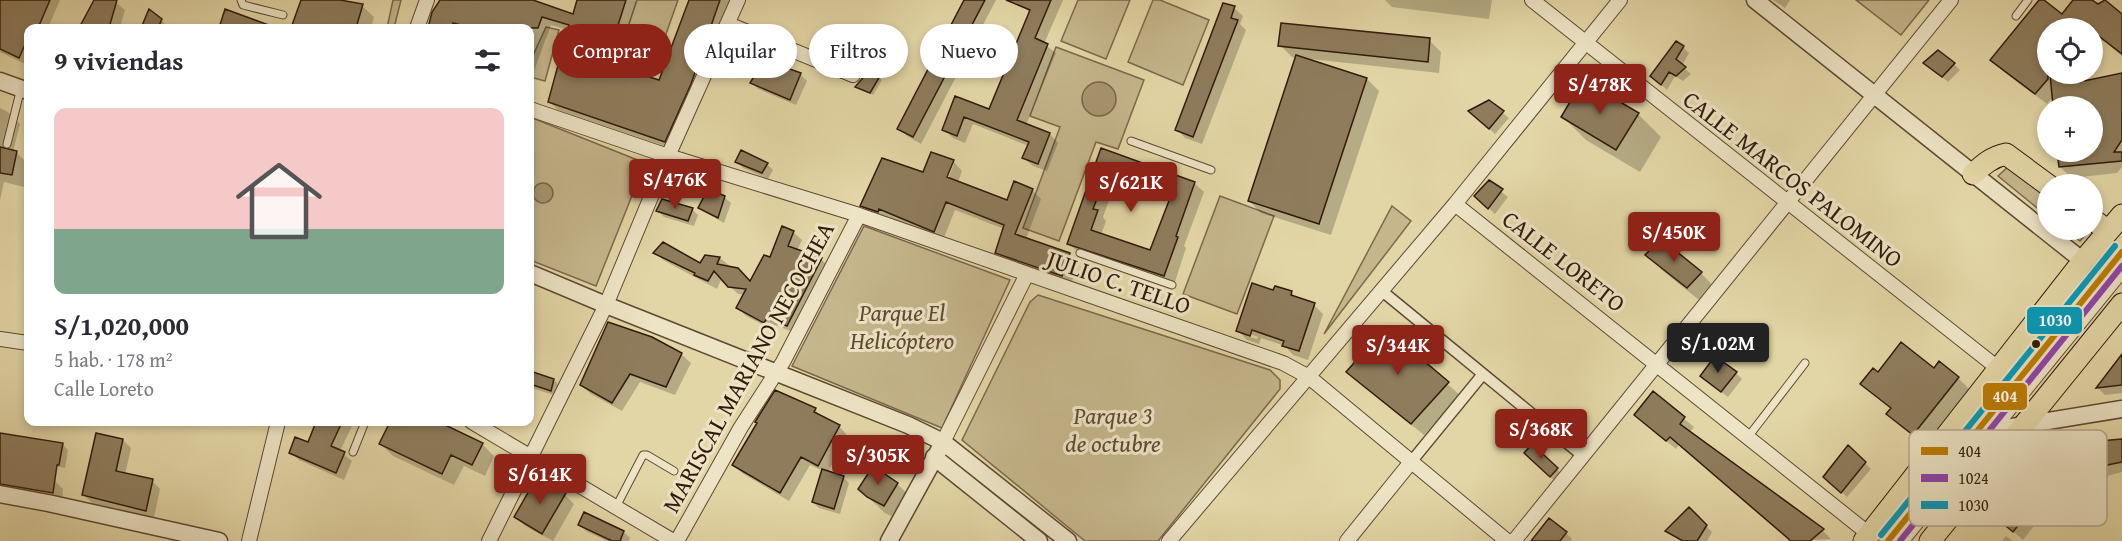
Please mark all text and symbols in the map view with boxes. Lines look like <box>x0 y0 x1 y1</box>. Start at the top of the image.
map controls <box>2037 18 2103 240</box>
button: locate <box>2037 18 2103 84</box>
chip: Comprar <box>552 24 672 78</box>
chip: Alquilar <box>684 24 797 78</box>
chip: Filtros <box>809 24 908 78</box>
chip: Nuevo <box>920 24 1018 78</box>
text: 9 viviendas <box>54 41 184 80</box>
icon: filters <box>471 44 504 77</box>
pin: S/478K <box>1551 64 1649 115</box>
text: S/478K <box>1568 69 1632 98</box>
street label: CALLE MARCOS PALOMINO <box>1676 82 1910 276</box>
button: + <box>2037 96 2103 162</box>
icon: home <box>225 147 333 255</box>
pin: S/476K <box>626 159 724 210</box>
pin: S/621K <box>1082 162 1180 213</box>
text: S/476K <box>643 164 707 193</box>
text: S/621K <box>1099 167 1163 196</box>
button: − <box>2037 174 2103 240</box>
street label: CALLE LORETO <box>1495 202 1633 320</box>
pin: S/450K <box>1625 212 1723 263</box>
street label: MARISCAL MARIANO NECOCHEA <box>653 215 843 519</box>
text: S/450K <box>1642 217 1706 246</box>
street label: JULIO C. TELLO <box>1040 240 1196 323</box>
park label: Parque El Helicóptero <box>849 295 954 358</box>
text: S/1,020,000 <box>54 306 189 345</box>
line badge: 1030 <box>2026 306 2083 335</box>
text: 1030 <box>2038 308 2072 332</box>
pin: S/1.02M <box>1663 323 1773 374</box>
pin: S/344K <box>1349 325 1447 376</box>
text: S/1.02M <box>1681 328 1755 357</box>
text: S/344K <box>1366 330 1430 359</box>
unlabelled marker <box>2030 338 2042 350</box>
text: 5 hab. · 178 m² <box>54 345 172 374</box>
text: Calle Loreto <box>54 374 154 403</box>
line badge: 404 <box>1982 382 2028 411</box>
text: 404 <box>1993 384 2017 408</box>
park label: Parque 3 de octubre <box>1065 398 1161 461</box>
pin: S/368K <box>1492 409 1590 460</box>
text: S/368K <box>1509 414 1573 443</box>
legend <box>1909 430 2107 526</box>
pin: S/305K <box>829 435 927 486</box>
text: 404 <box>1958 439 1981 463</box>
text: S/305K <box>846 440 910 469</box>
pin: S/614K <box>491 454 589 505</box>
text: S/614K <box>508 459 572 488</box>
text: 1024 <box>1958 466 1989 490</box>
text: 1030 <box>1958 493 1989 517</box>

